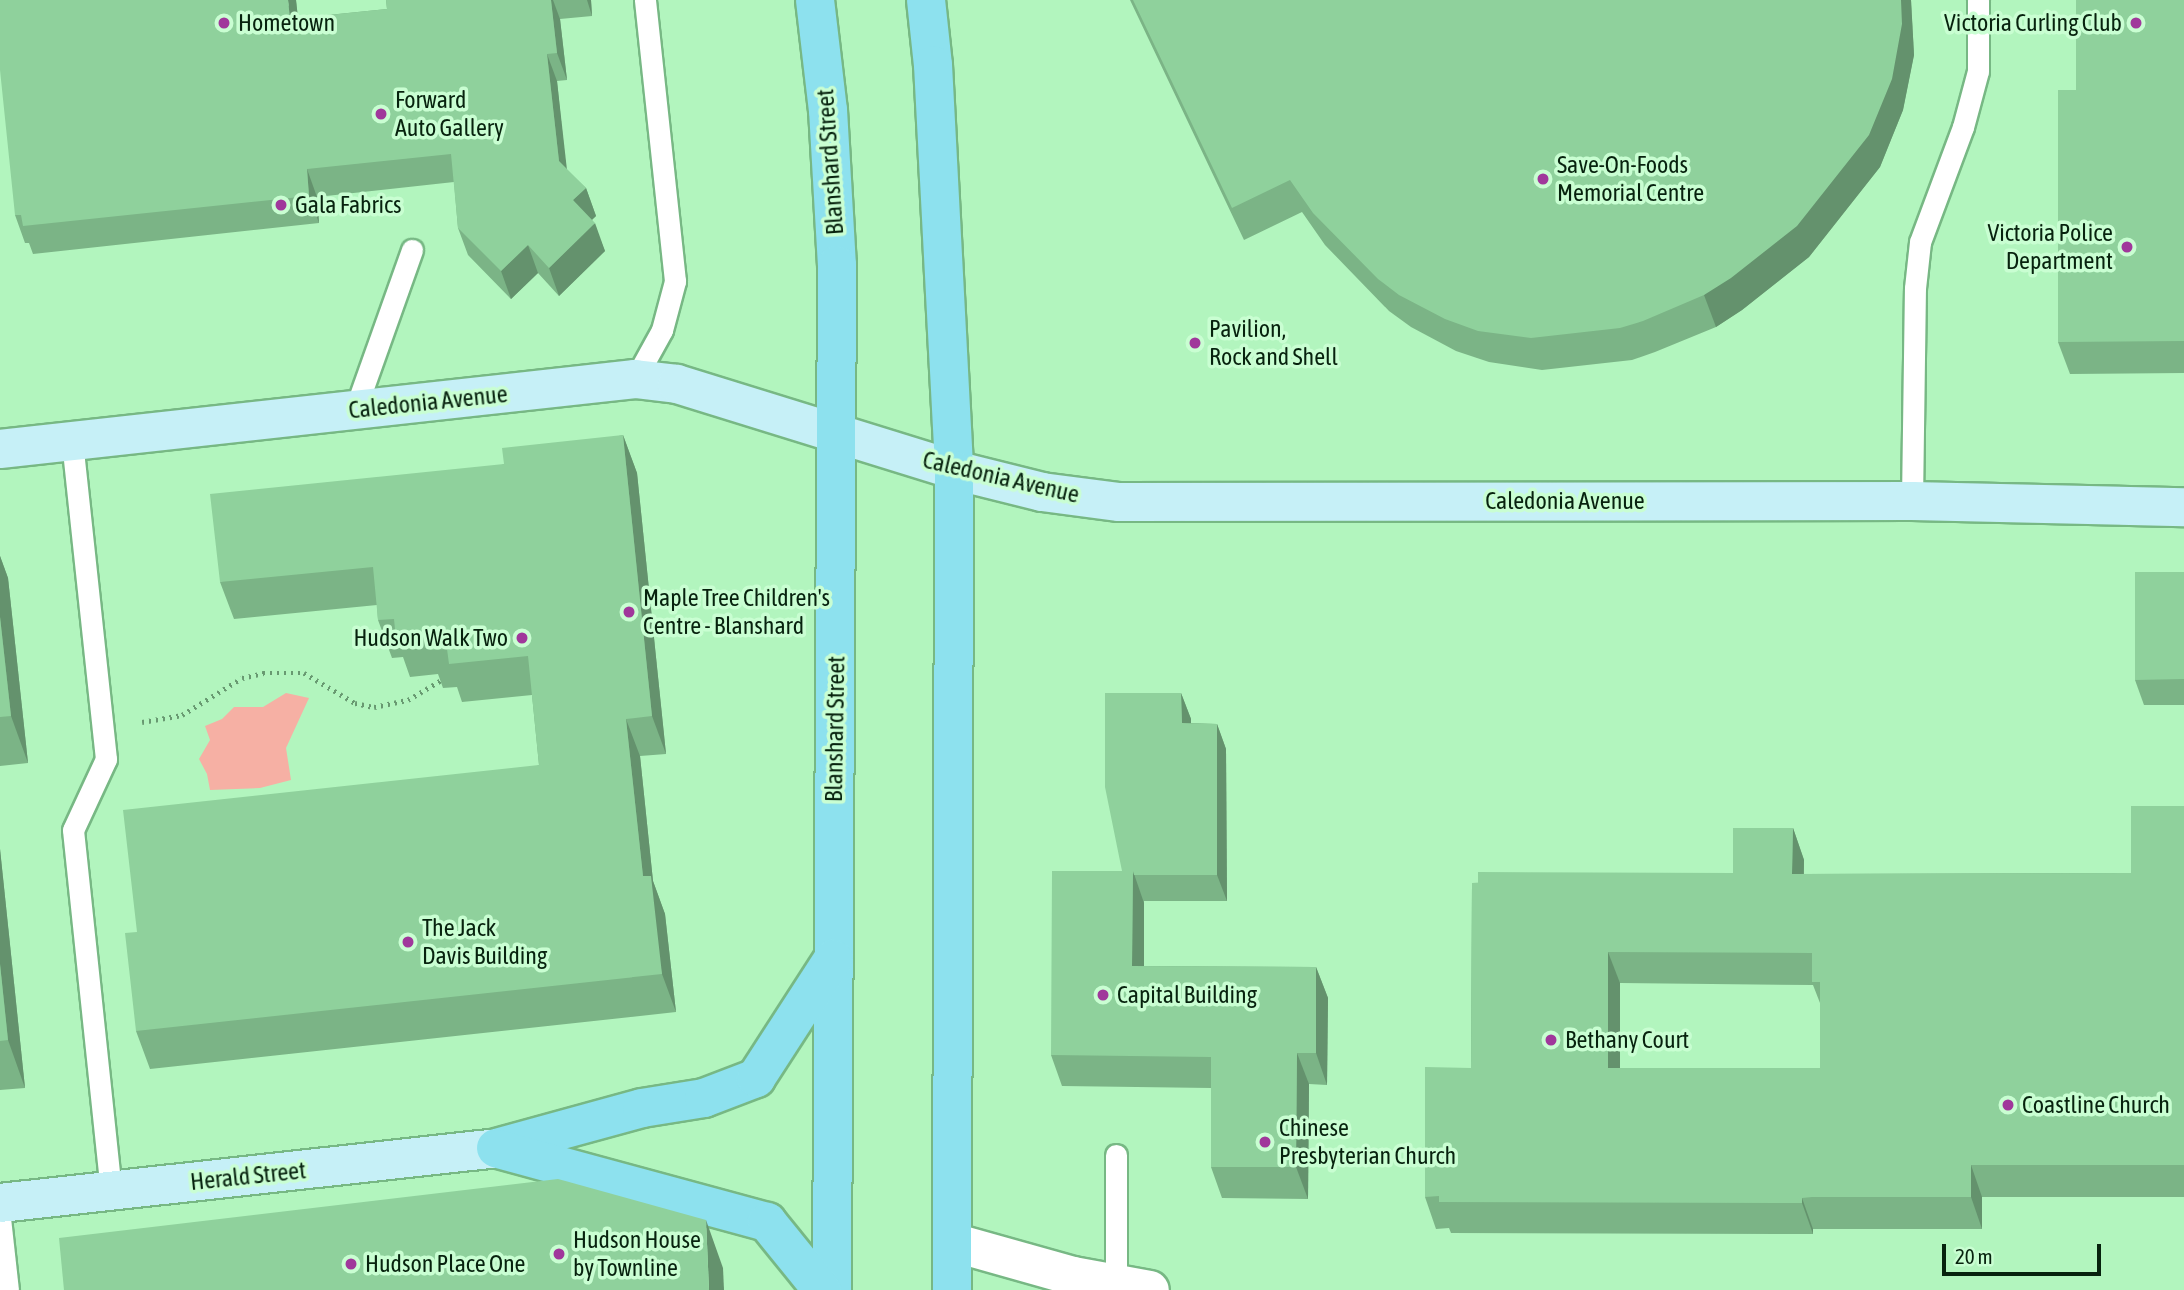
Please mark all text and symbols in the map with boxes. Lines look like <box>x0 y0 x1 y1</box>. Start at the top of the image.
place label: Hometown <box>238 9 335 37</box>
place label: Victoria Curling Club <box>1944 9 2122 37</box>
marker: Hometown <box>216 15 232 31</box>
marker: Victoria Curling Club <box>2128 15 2144 31</box>
place label: Forward Auto Gallery <box>395 86 504 142</box>
street label: Blanshard Street <box>811 88 849 236</box>
marker: Forward Auto Gallery <box>373 106 389 122</box>
place label: Save-On-Foods Memorial Centre <box>1557 151 1704 207</box>
marker: Save-On-Foods Memorial Centre <box>1535 171 1551 187</box>
place label: Gala Fabrics <box>295 191 401 219</box>
marker: Gala Fabrics <box>273 197 289 213</box>
place label: Victoria Police Department <box>1987 219 2113 275</box>
marker: Victoria Police Department <box>2119 239 2135 255</box>
place label: Pavilion, Rock and Shell <box>1209 315 1338 371</box>
marker: Pavilion, Rock and Shell <box>1187 335 1203 351</box>
street label: Caledonia Avenue <box>347 379 509 425</box>
street label: Caledonia Avenue <box>920 445 1082 509</box>
street label: Caledonia Avenue <box>1485 487 1645 515</box>
place label: Maple Tree Children's Centre - Blanshard <box>643 584 830 640</box>
marker: Maple Tree Children's Centre - Blanshard <box>621 604 637 620</box>
place label: Hudson Walk Two <box>353 624 508 652</box>
marker: Hudson Walk Two <box>514 630 530 646</box>
street label: Blanshard Street <box>819 656 851 802</box>
place label: The Jack Davis Building <box>422 914 547 970</box>
marker: The Jack Davis Building <box>400 934 416 950</box>
place label: Capital Building <box>1117 981 1257 1009</box>
marker: Capital Building <box>1095 987 1111 1003</box>
place label: Bethany Court <box>1565 1026 1689 1054</box>
marker: Bethany Court <box>1543 1032 1559 1048</box>
place label: Coastline Church <box>2022 1091 2170 1119</box>
marker: Coastline Church <box>2000 1097 2016 1113</box>
place label: Chinese Presbyterian Church <box>1279 1114 1456 1170</box>
marker: Chinese Presbyterian Church <box>1257 1134 1273 1150</box>
street label: Herald Street <box>189 1156 307 1196</box>
place label: Hudson House by Townline <box>573 1226 701 1282</box>
scale bar <box>1946 1230 2105 1274</box>
text: 20 m <box>1955 1244 1993 1268</box>
marker: Hudson House by Townline <box>551 1246 567 1262</box>
place label: Hudson Place One <box>365 1250 525 1278</box>
marker: Hudson Place One <box>343 1256 359 1272</box>

